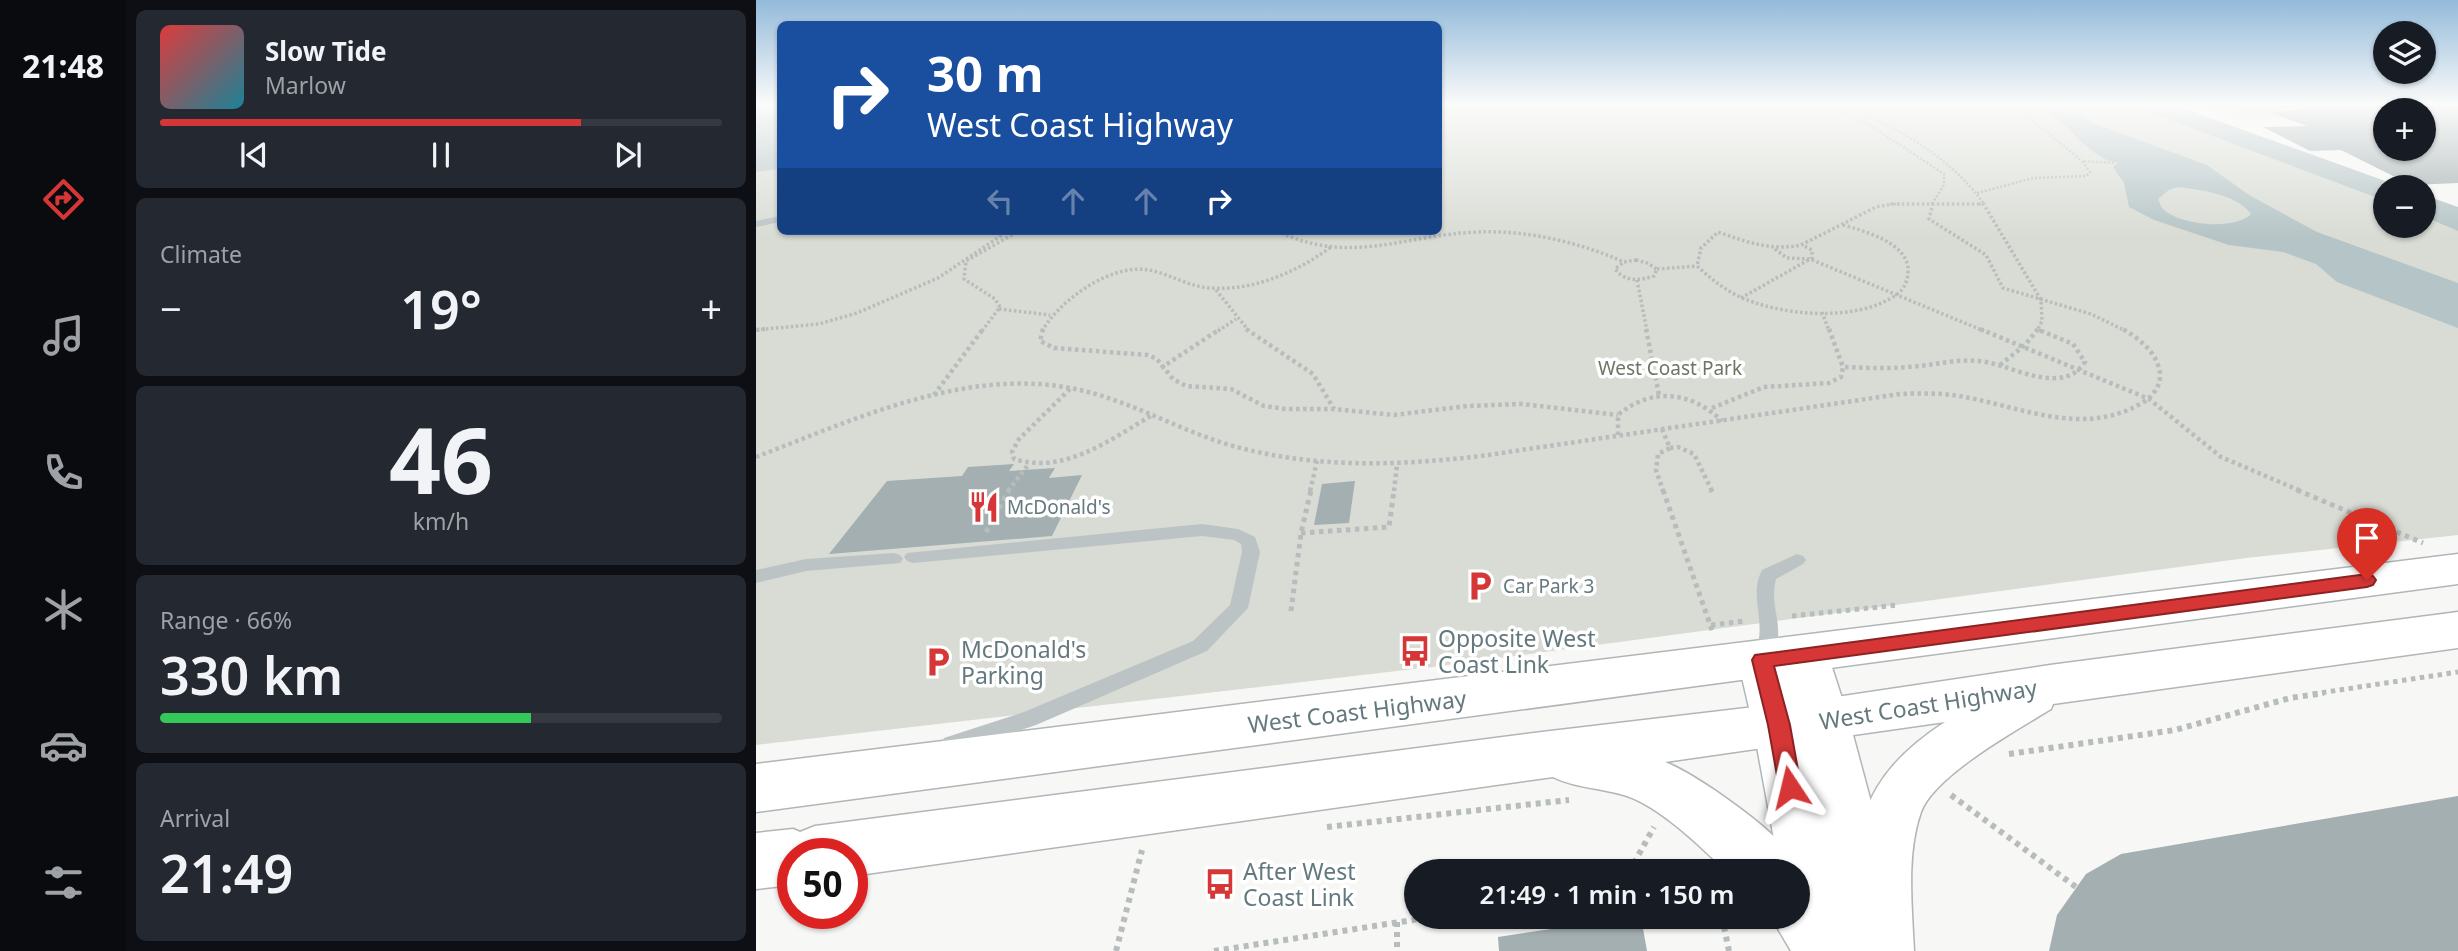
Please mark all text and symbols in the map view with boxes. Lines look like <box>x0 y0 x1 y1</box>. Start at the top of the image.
map controls <box>2373 21 2436 238</box>
button: layers <box>2373 21 2436 84</box>
text: Slow Tide <box>265 33 387 69</box>
text: 30 m <box>927 40 1044 106</box>
text: 21:48 <box>22 44 104 87</box>
icon: right <box>812 49 903 140</box>
text: Marlow <box>265 69 346 101</box>
button: + <box>2373 98 2436 161</box>
text: West Coast Highway <box>927 103 1233 146</box>
icon: previous <box>235 136 273 174</box>
icon: pause <box>422 136 460 174</box>
icon: next <box>609 136 647 174</box>
icon: directions <box>39 175 88 224</box>
button: − <box>2373 175 2436 238</box>
icon: left <box>981 182 1019 220</box>
icon: ahead <box>1054 182 1092 220</box>
icon: ahead <box>1127 182 1165 220</box>
icon: right <box>1200 182 1238 220</box>
text: Climate <box>160 238 242 270</box>
text: 19° <box>400 273 482 344</box>
text: − <box>160 282 182 334</box>
text: + <box>700 282 722 334</box>
icon: music <box>39 311 88 360</box>
park label: West Coast Park <box>1598 355 1742 381</box>
text: 46 <box>389 397 493 521</box>
icon: phone <box>39 448 88 497</box>
restaurant icon: McDonald's <box>967 490 1001 524</box>
place label: McDonald's <box>1007 494 1111 520</box>
text: km/h <box>413 505 469 537</box>
pin <box>2337 508 2397 580</box>
icon: arrive <box>2348 519 2386 557</box>
parking icon: Car Park 3 <box>1463 569 1497 603</box>
place label: Car Park 3 <box>1503 573 1594 599</box>
icon: climate <box>39 585 88 634</box>
text: Range · 66% <box>160 604 292 636</box>
place label: Opposite West Coast Link <box>1438 622 1596 680</box>
place label: McDonald's Parking <box>961 633 1086 691</box>
bus stop icon: Opposite West Coast Link <box>1398 634 1432 668</box>
text: 330 km <box>160 639 343 710</box>
parking icon: McDonald's Parking <box>921 645 955 679</box>
street label: West Coast Highway <box>1817 671 2039 737</box>
street label: West Coast Highway <box>1246 682 1468 740</box>
icon: car <box>39 721 88 770</box>
position arrow <box>1753 750 1827 824</box>
text: Arrival <box>160 802 230 834</box>
text: 21:49 <box>160 837 293 908</box>
speed limit sign: 50 <box>777 838 868 929</box>
place label: After West Coast Link <box>1243 855 1356 913</box>
icon: filters <box>39 858 88 907</box>
bus stop icon: After West Coast Link <box>1203 867 1237 901</box>
text: 21:49 · 1 min · 150 m <box>1480 876 1734 912</box>

